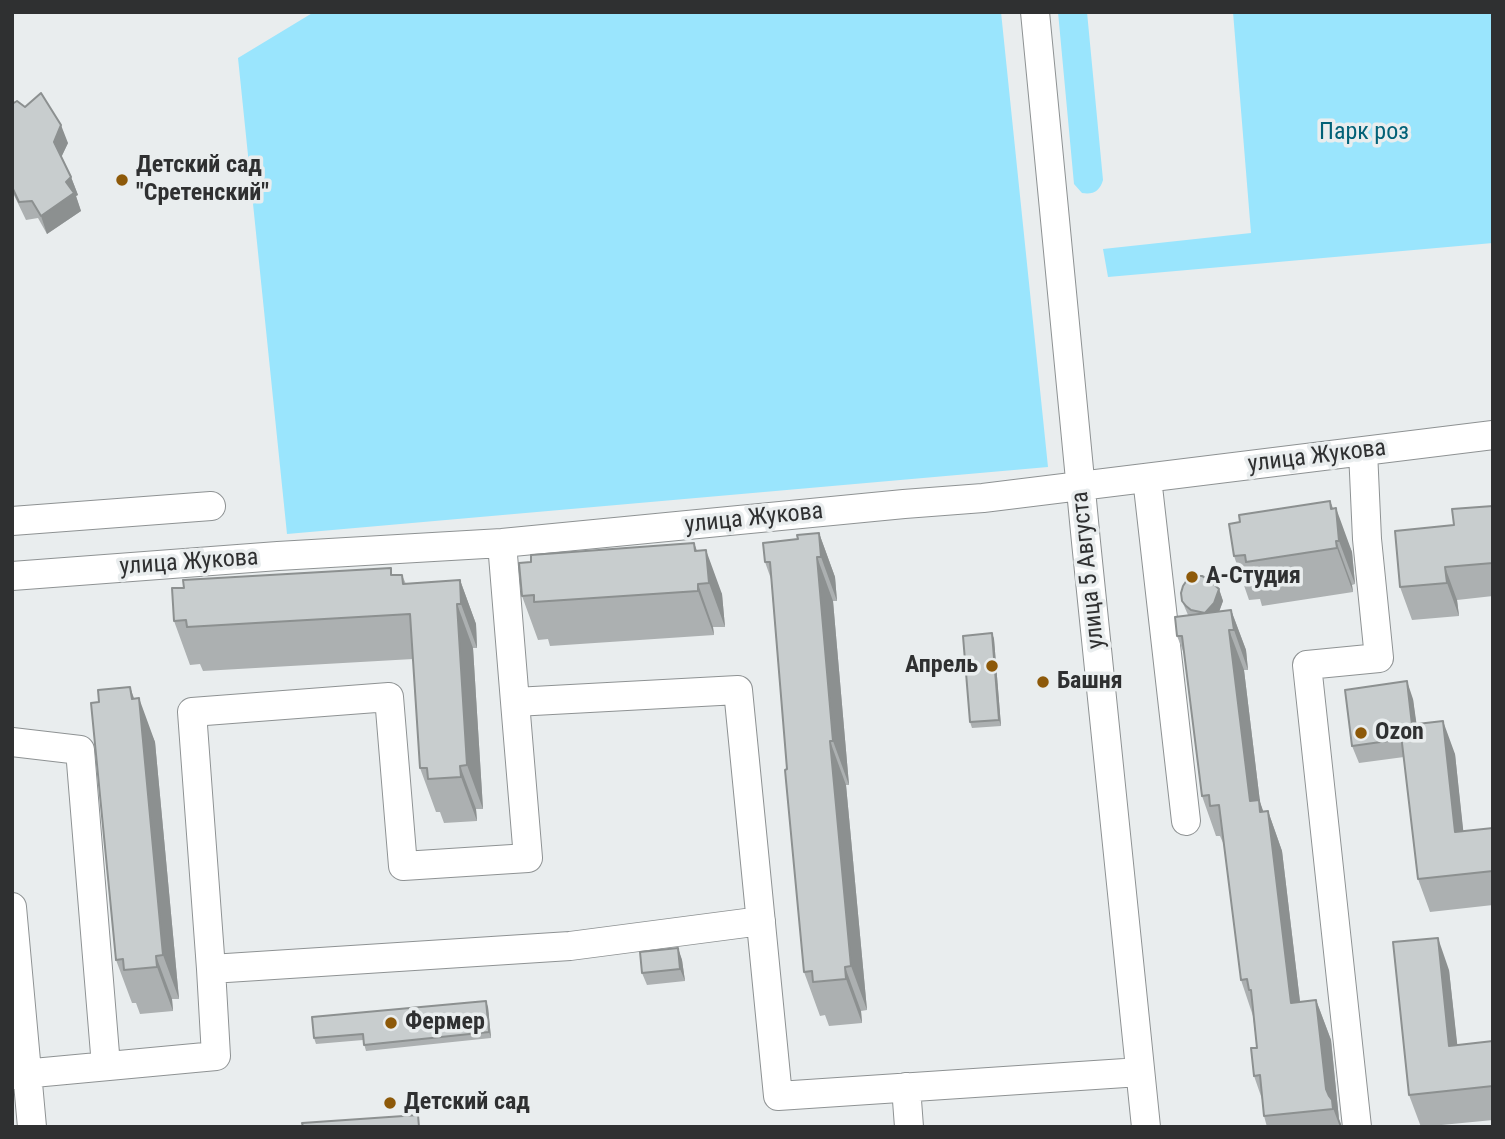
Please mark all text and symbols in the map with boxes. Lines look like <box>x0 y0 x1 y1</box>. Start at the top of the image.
park label: Парк роз <box>1319 119 1409 147</box>
place label: Детский сад "Сретенский" <box>136 152 269 208</box>
marker: Детский сад "Сретенский" <box>114 172 130 188</box>
street label: улица Жукова <box>1246 434 1388 480</box>
street label: улица 5 Августа <box>1066 490 1112 650</box>
street label: улица Жукова <box>683 497 825 541</box>
street label: улица Жукова <box>119 544 259 582</box>
place label: А-Студия <box>1206 563 1301 591</box>
marker: А-Студия <box>1184 569 1200 585</box>
place label: Апрель <box>905 652 978 680</box>
marker: Апрель <box>984 658 1000 674</box>
place label: Башня <box>1057 668 1123 696</box>
marker: Башня <box>1035 674 1051 690</box>
place label: Ozon <box>1375 719 1424 747</box>
marker: Ozon <box>1353 725 1369 741</box>
place label: Фермер <box>405 1009 485 1037</box>
marker: Фермер <box>383 1015 399 1031</box>
place label: Детский сад <box>404 1089 530 1117</box>
marker: Детский сад <box>382 1095 398 1111</box>

